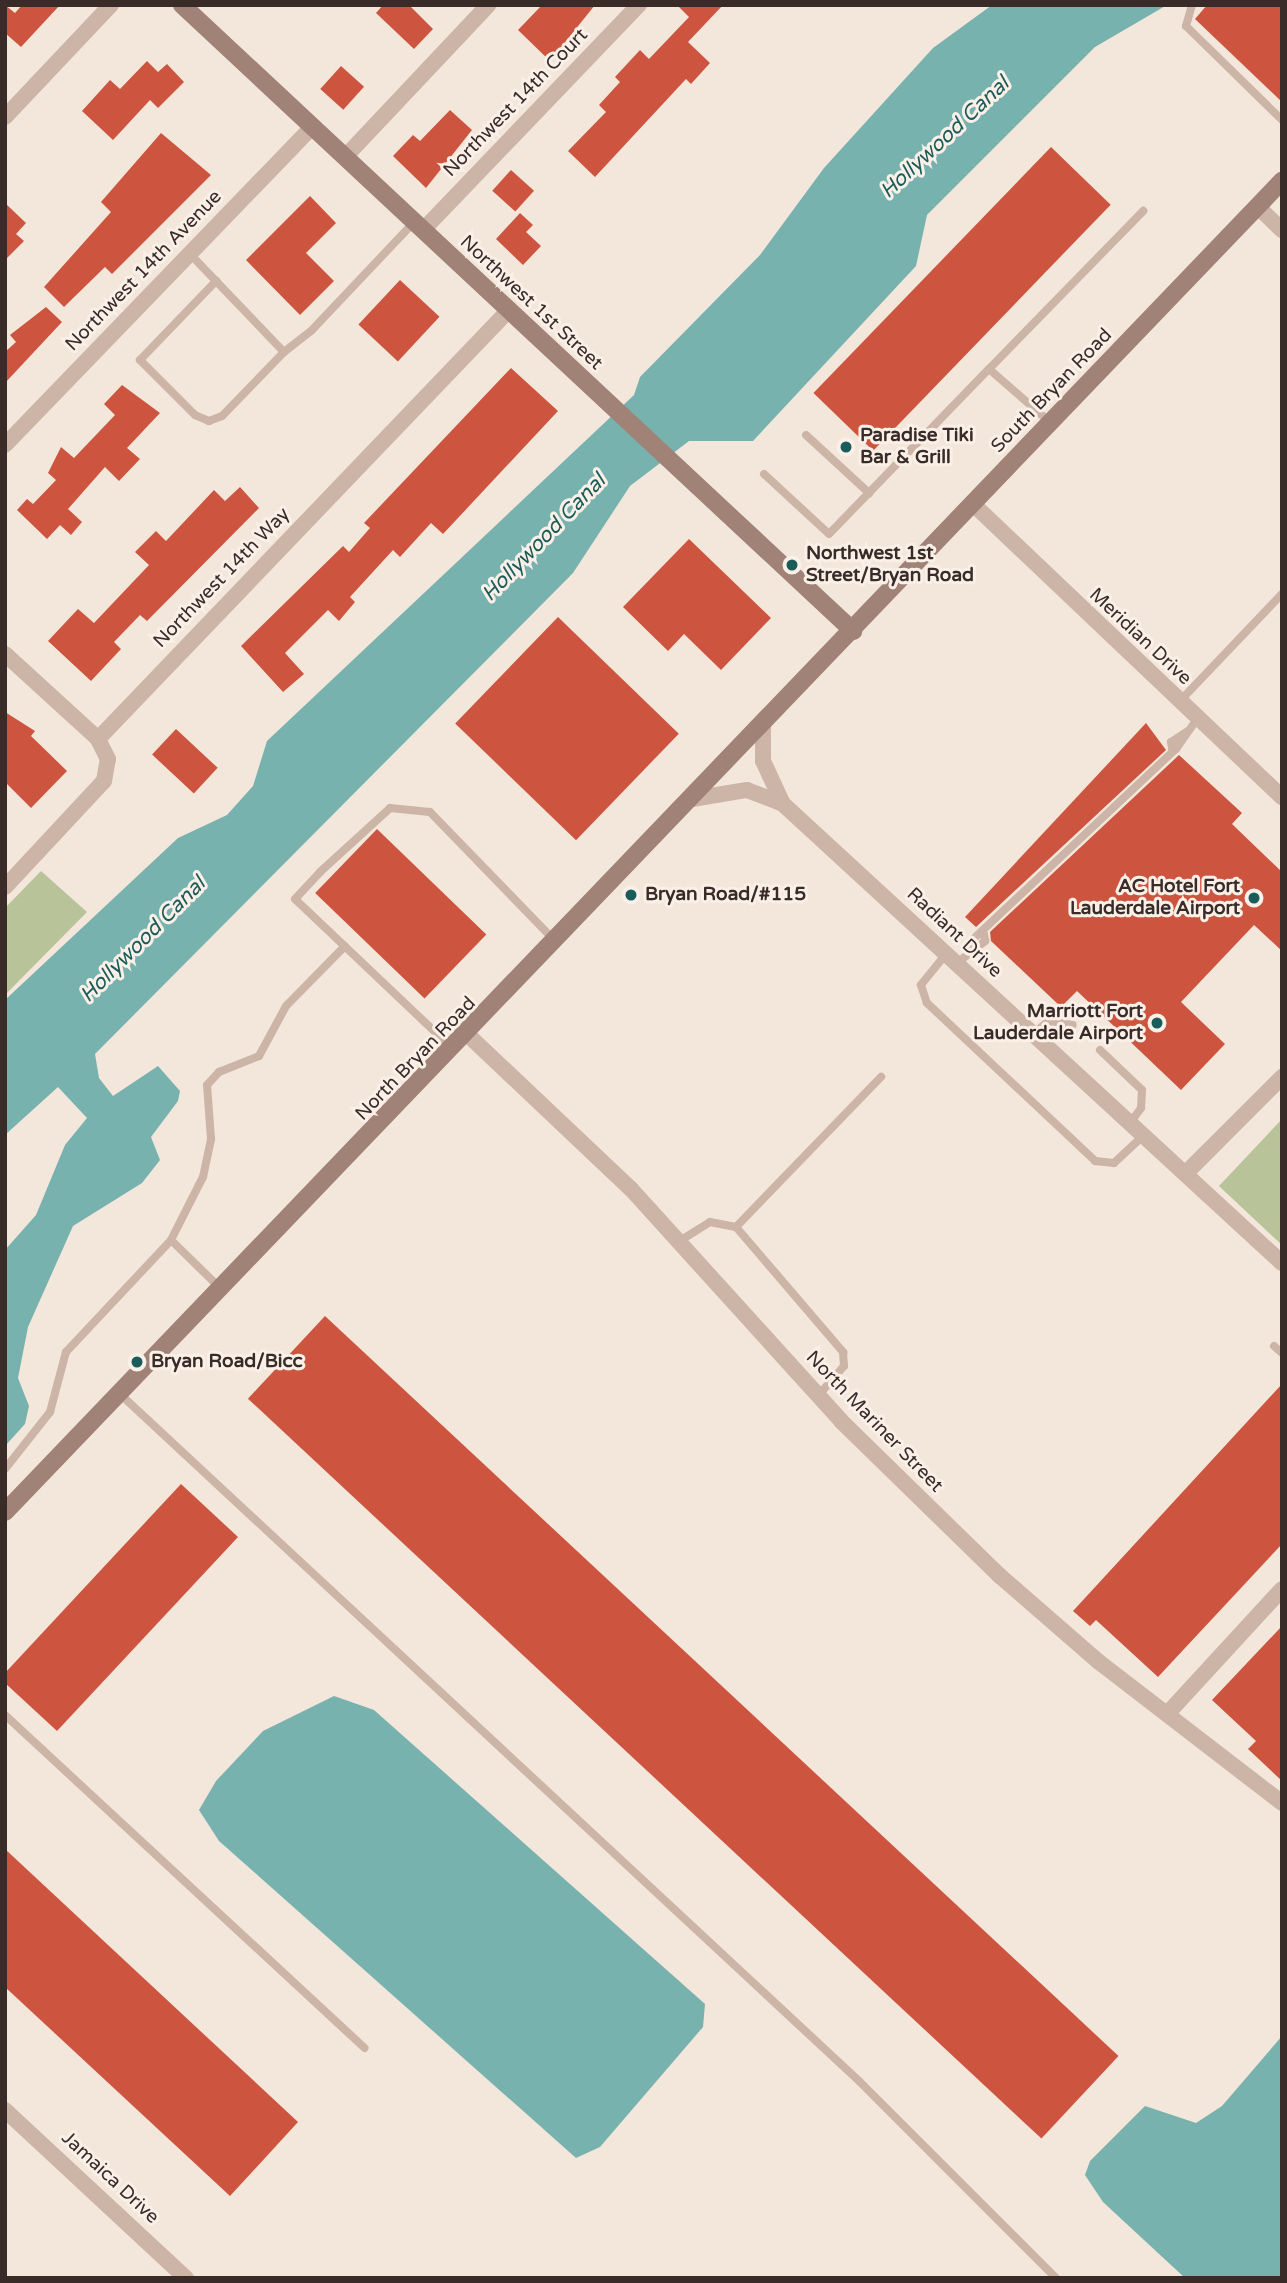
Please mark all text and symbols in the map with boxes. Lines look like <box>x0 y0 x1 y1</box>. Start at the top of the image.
street label: Northwest 14th Court <box>439 24 593 182</box>
water label: Hollywood Canal <box>875 72 1015 204</box>
street label: Northwest 14th Avenue <box>61 186 227 356</box>
street label: Northwest 1st Street <box>455 231 607 375</box>
street label: South Bryan Road <box>987 324 1117 458</box>
place label: Paradise Tiki Bar & Grill <box>860 425 974 469</box>
marker: Paradise Tiki Bar & Grill <box>838 439 854 455</box>
water label: Hollywood Canal <box>477 469 611 607</box>
street label: Northwest 14th Way <box>149 503 295 653</box>
place label: Northwest 1st Street/Bryan Road <box>806 543 974 587</box>
marker: Northwest 1st Street/Bryan Road <box>784 557 800 573</box>
street label: Meridian Drive <box>1084 584 1196 690</box>
water label: Hollywood Canal <box>75 872 211 1008</box>
place label: AC Hotel Fort Lauderdale Airport <box>1070 876 1240 920</box>
street label: Radiant Drive <box>902 883 1006 983</box>
place label: Bryan Road/#115 <box>645 884 806 906</box>
marker: Bryan Road/#115 <box>623 887 639 903</box>
marker: AC Hotel Fort Lauderdale Airport <box>1246 890 1262 906</box>
street label: North Bryan Road <box>351 992 481 1126</box>
place label: Marriott Fort Lauderdale Airport <box>973 1001 1143 1045</box>
marker: Marriott Fort Lauderdale Airport <box>1149 1015 1165 1031</box>
street label: North Mariner Street <box>801 1347 947 1497</box>
place label: Bryan Road/Bicc <box>151 1351 303 1373</box>
marker: Bryan Road/Bicc <box>129 1354 145 1370</box>
street label: Jamaica Drive <box>57 2127 163 2229</box>

